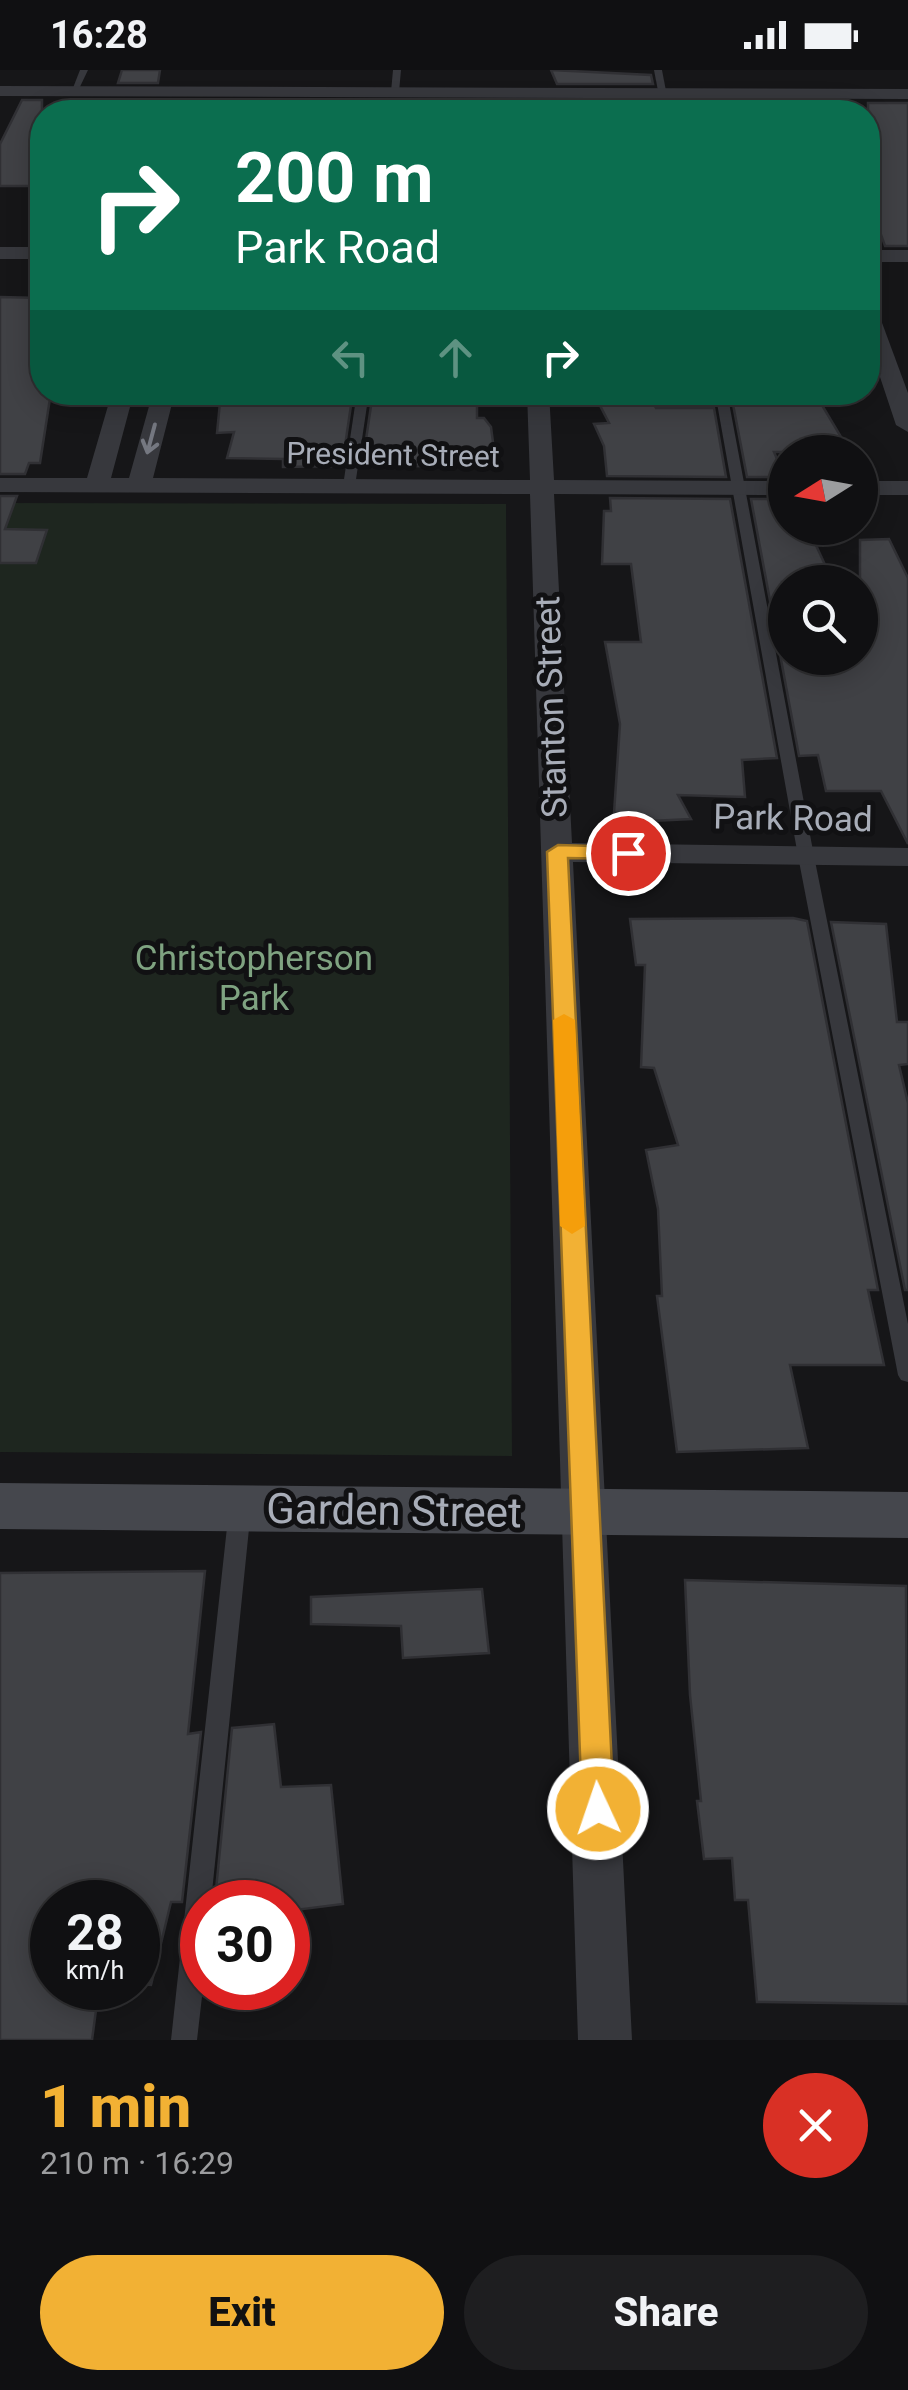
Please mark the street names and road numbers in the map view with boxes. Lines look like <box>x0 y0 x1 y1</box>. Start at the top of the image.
street label: President Street <box>286 435 500 474</box>
street label: Stanton Street <box>527 595 576 819</box>
street label: Park Road <box>713 797 873 840</box>
street label: Garden Street <box>266 1484 522 1537</box>

